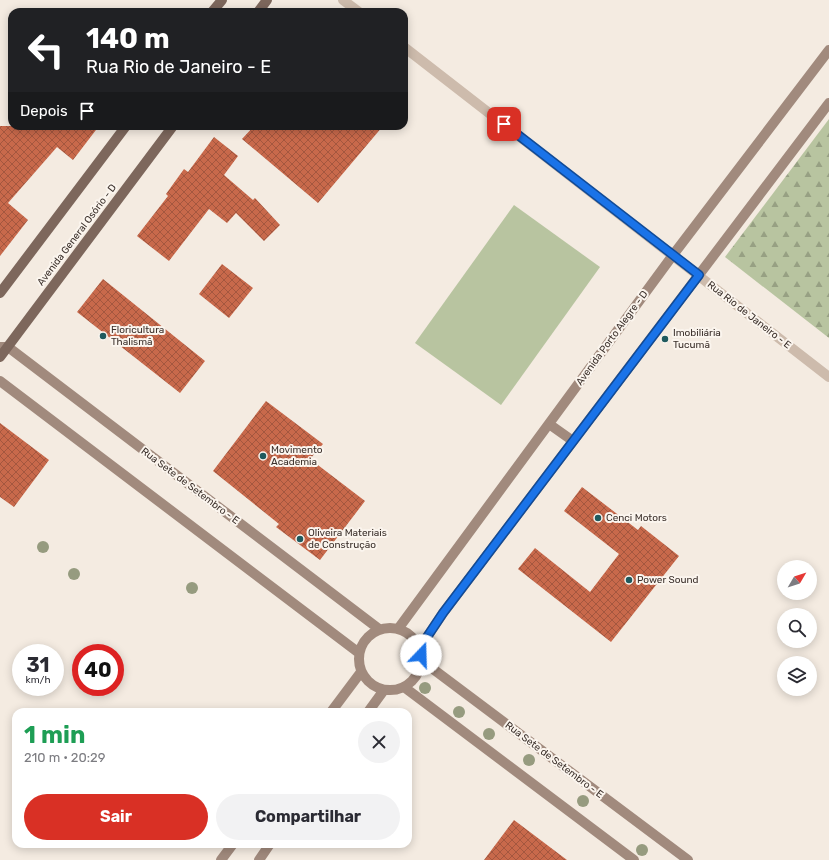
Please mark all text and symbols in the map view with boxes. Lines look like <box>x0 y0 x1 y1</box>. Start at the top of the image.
text: 140 m <box>86 22 170 55</box>
icon: left <box>20 24 72 76</box>
text: Rua Rio de Janeiro - E <box>86 56 271 78</box>
icon: arrive <box>76 100 98 122</box>
text: Depois <box>20 102 68 120</box>
pin <box>487 107 521 141</box>
icon: arrive <box>493 113 515 135</box>
street label: Avenida General Osório - D <box>35 182 119 288</box>
street label: Rua Rio de Janeiro - E <box>705 279 793 351</box>
street label: Avenida Porto Alegre - D <box>574 288 650 388</box>
place label: Floricultura Thalismã <box>111 324 164 348</box>
place label: Imobiliária Tucumã <box>673 327 721 351</box>
marker: Floricultura Thalismã <box>98 331 108 341</box>
marker: Imobiliária Tucumã <box>660 334 670 344</box>
place label: Movimento Academia <box>271 444 323 468</box>
street label: Rua Sete de Setembro - E <box>139 445 241 527</box>
marker: Movimento Academia <box>258 451 268 461</box>
place label: Cenci Motors <box>606 512 667 524</box>
marker: Cenci Motors <box>593 513 603 523</box>
place label: Oliveira Materiais de Construção <box>308 527 387 551</box>
marker: Oliveira Materiais de Construção <box>295 534 305 544</box>
north arrow <box>777 560 817 600</box>
map controls <box>777 560 817 696</box>
place label: Power Sound <box>637 574 698 586</box>
marker: Power Sound <box>624 575 634 585</box>
button: search <box>777 608 817 648</box>
position arrow <box>400 634 442 676</box>
speed limit sign: 40 <box>72 644 124 696</box>
text: 31 <box>27 653 49 677</box>
button: layers <box>777 656 817 696</box>
text: km/h <box>26 674 50 686</box>
street label: Rua Sete de Setembro - E <box>503 719 605 801</box>
text: 1 min <box>24 721 85 749</box>
button: close <box>358 721 400 763</box>
text: 210 m · 20:29 <box>24 750 105 765</box>
button: Sair <box>24 794 208 840</box>
button: Compartilhar <box>216 794 400 840</box>

